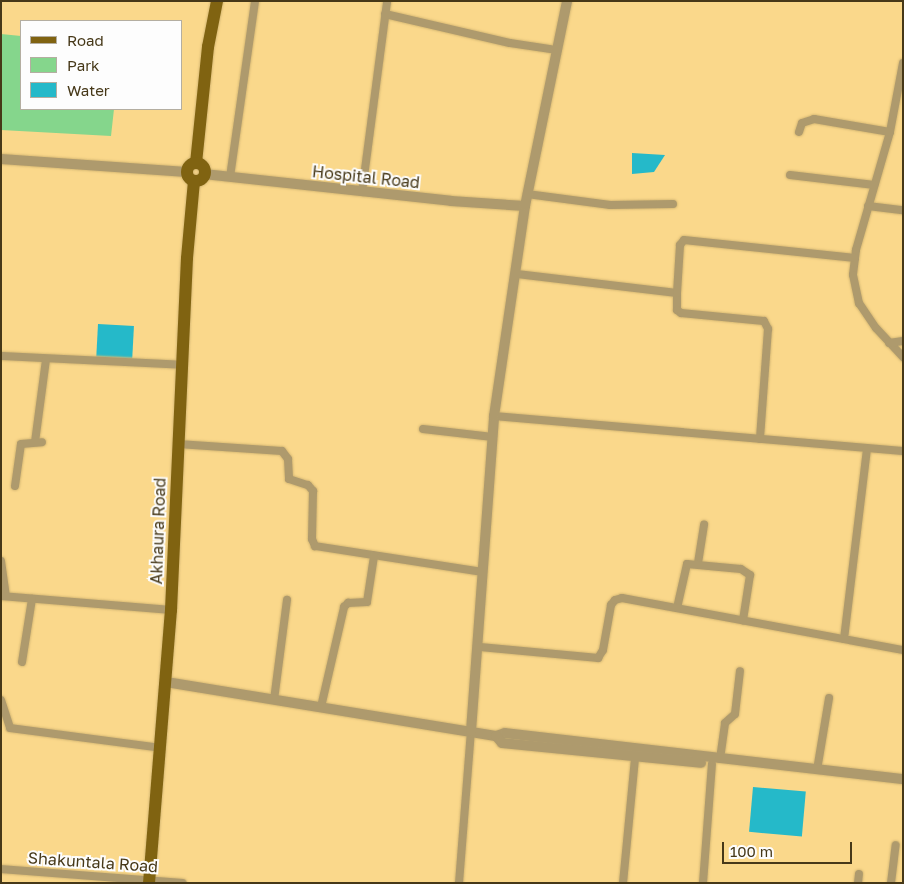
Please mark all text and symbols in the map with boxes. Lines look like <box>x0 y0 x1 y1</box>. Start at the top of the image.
legend <box>20 20 182 110</box>
text: Road <box>67 31 104 49</box>
text: Park <box>67 56 99 74</box>
text: Water <box>67 81 110 99</box>
street label: Hospital Road <box>311 162 421 192</box>
street label: Akhaura Road <box>147 477 169 585</box>
scale bar <box>724 832 854 864</box>
text: 100 m <box>730 842 773 860</box>
street label: Shakuntala Road <box>27 848 159 876</box>

